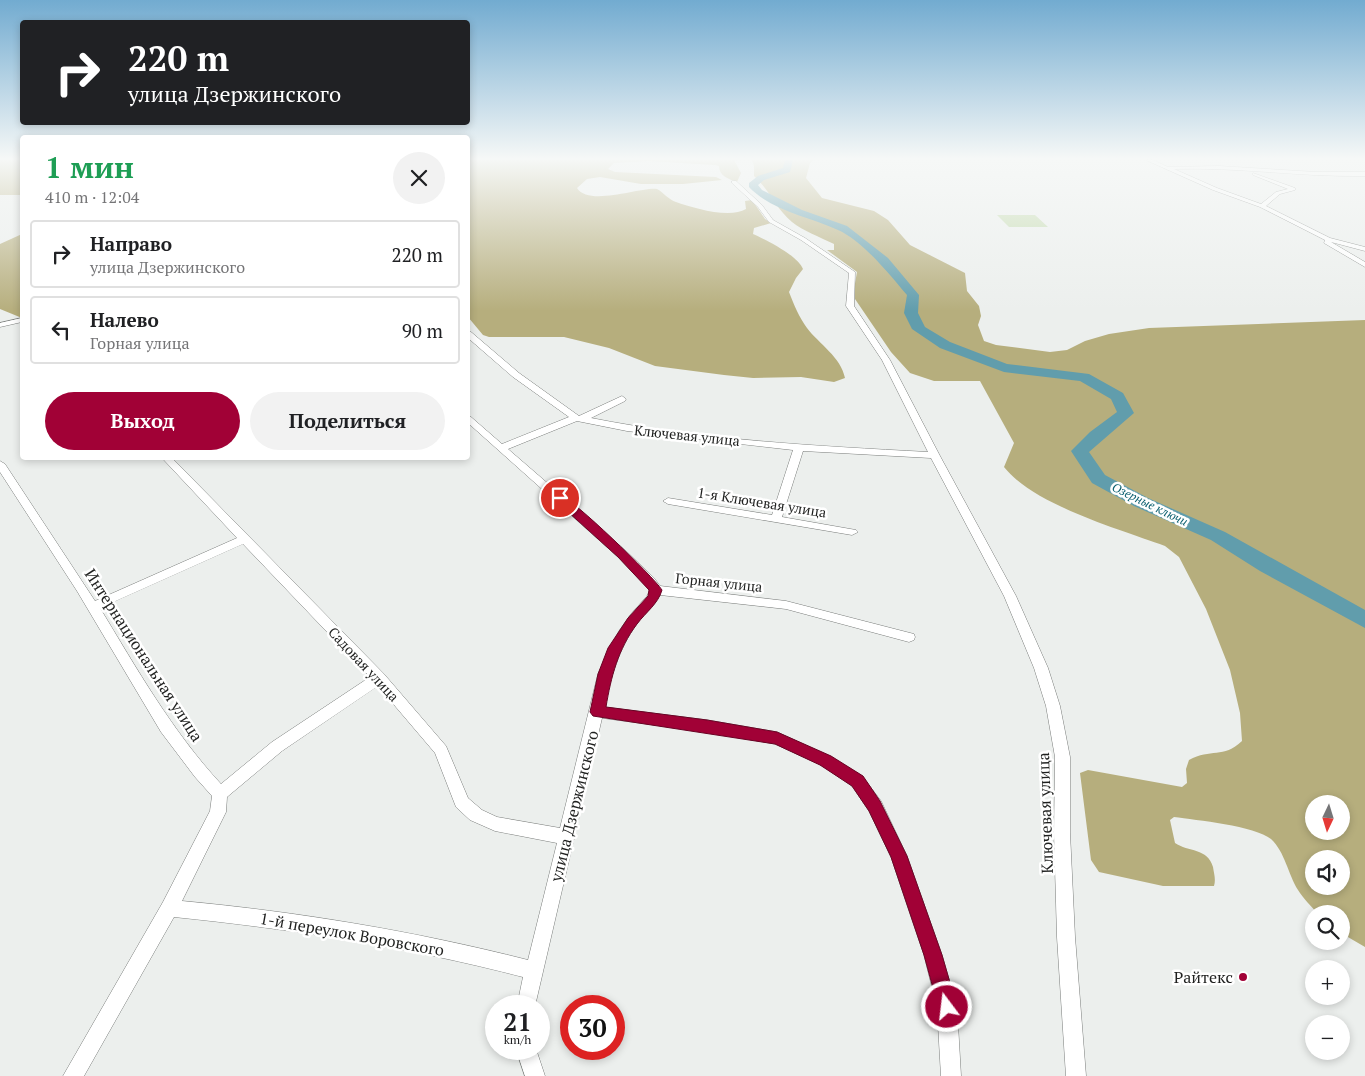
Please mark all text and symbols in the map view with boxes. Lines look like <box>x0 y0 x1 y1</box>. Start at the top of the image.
text: 220 m <box>128 35 229 81</box>
icon: right <box>45 40 110 105</box>
text: улица Дзержинского <box>128 79 341 108</box>
text: 1 мин <box>45 147 134 187</box>
button: close <box>393 152 445 204</box>
text: 410 m · 12:04 <box>45 186 139 208</box>
text: Направо <box>90 231 172 256</box>
icon: right <box>47 240 75 268</box>
text: 220 m <box>392 242 443 267</box>
text: улица Дзержинского <box>90 256 245 278</box>
text: Налево <box>90 307 159 332</box>
icon: left <box>47 316 75 344</box>
text: 90 m <box>402 318 443 343</box>
text: Горная улица <box>90 332 190 354</box>
button: Выход <box>45 392 240 450</box>
button: Поделиться <box>250 392 445 450</box>
street label: Ключевая улица <box>633 420 741 450</box>
pin <box>539 477 581 519</box>
water label: Озерные ключи <box>1110 479 1190 529</box>
street label: 1-я Ключевая улица <box>696 482 828 522</box>
icon: arrive <box>546 484 574 512</box>
street label: Интернациональная улица <box>80 564 208 746</box>
street label: Горная улица <box>675 568 763 596</box>
street label: Садовая улица <box>324 623 404 705</box>
street label: улица Дзержинского <box>544 728 603 885</box>
street label: Ключевая улица <box>1032 752 1058 874</box>
north arrow <box>1305 795 1350 840</box>
map controls <box>1305 795 1350 1060</box>
button: sound <box>1305 850 1350 895</box>
button: search <box>1305 905 1350 950</box>
street label: 1-й переулок Воровского <box>258 907 446 961</box>
button: + <box>1305 960 1350 1005</box>
place label: Райтекс <box>1174 966 1233 988</box>
marker: Райтекс <box>1237 971 1249 983</box>
position arrow <box>920 980 972 1032</box>
speed limit sign: 30 <box>560 995 625 1060</box>
text: 21 <box>503 1005 532 1038</box>
button: − <box>1305 1015 1350 1060</box>
text: km/h <box>504 1032 531 1047</box>

